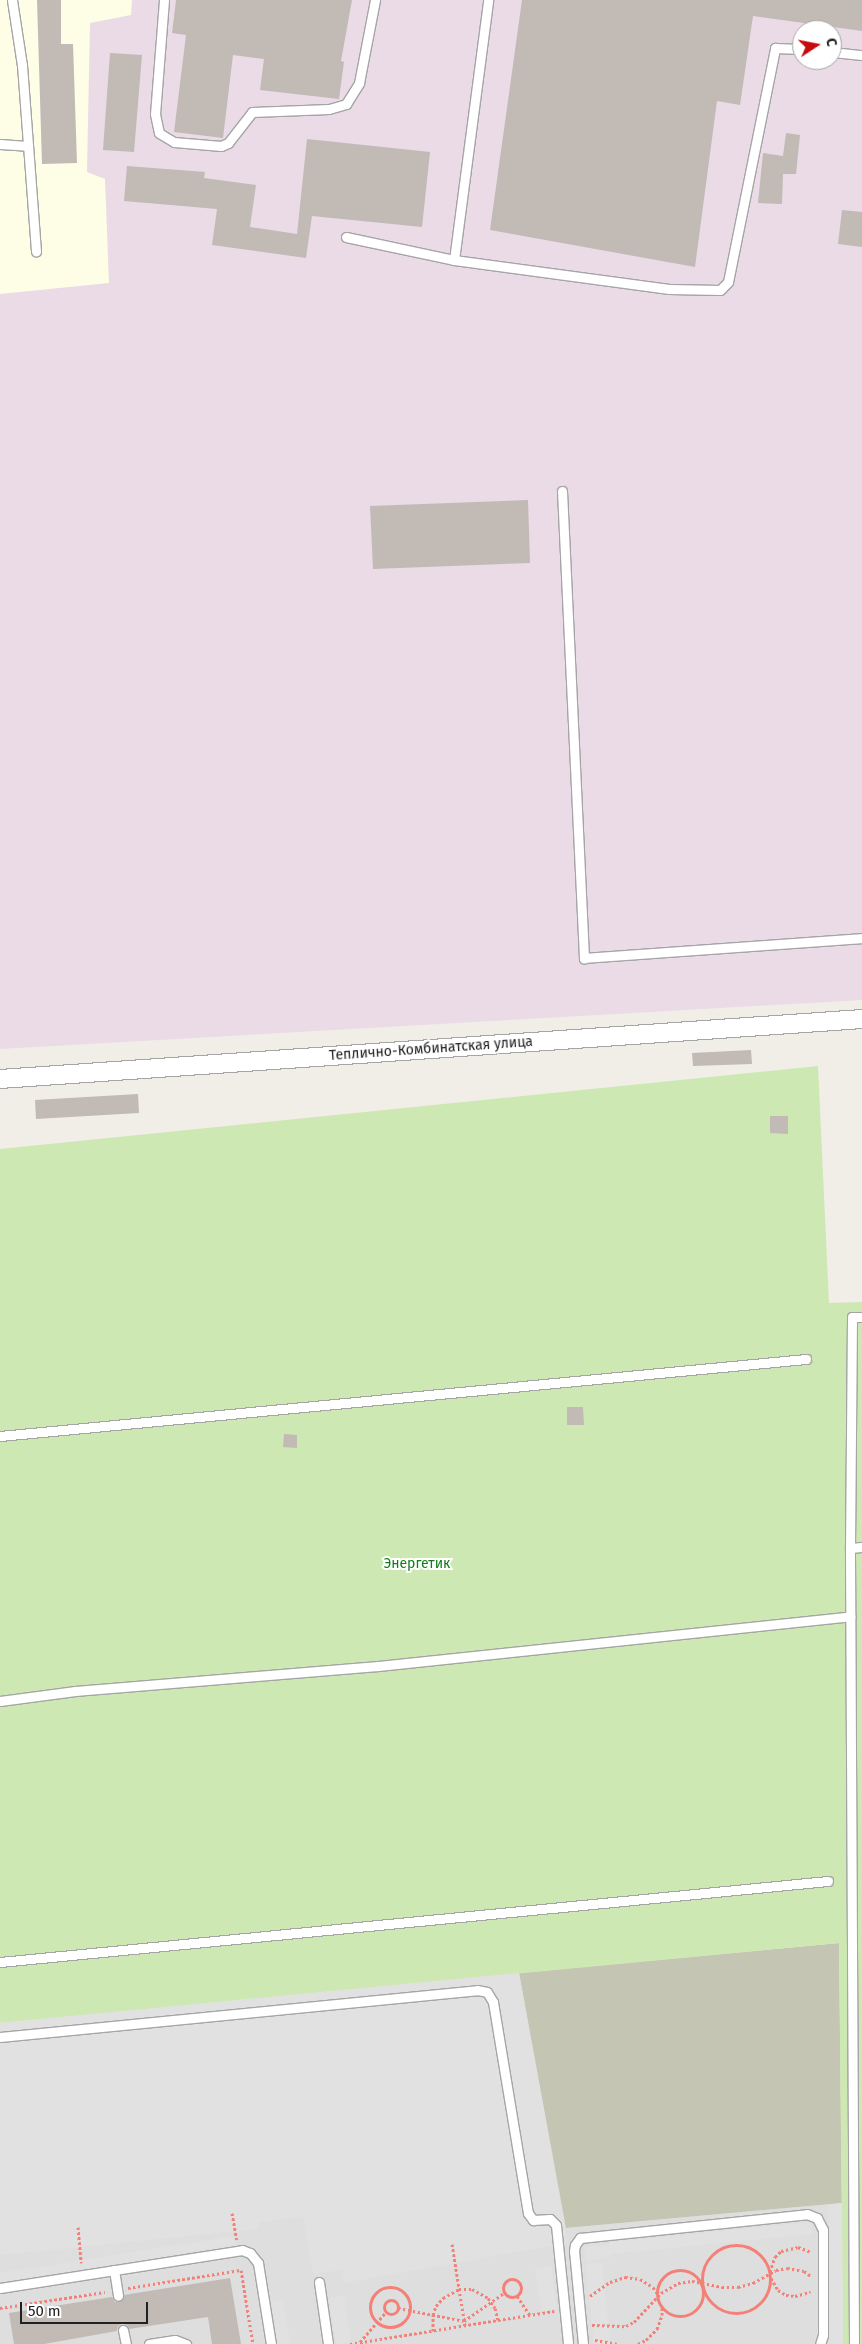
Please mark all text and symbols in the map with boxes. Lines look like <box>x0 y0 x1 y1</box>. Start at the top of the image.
north arrow <box>792 20 842 70</box>
text: С <box>822 37 840 48</box>
street label: Теплично-Комбинатская улица <box>329 1033 533 1065</box>
park label: Энергетик <box>384 1556 450 1572</box>
scale bar <box>22 2292 150 2324</box>
text: 50 m <box>28 2302 61 2320</box>

